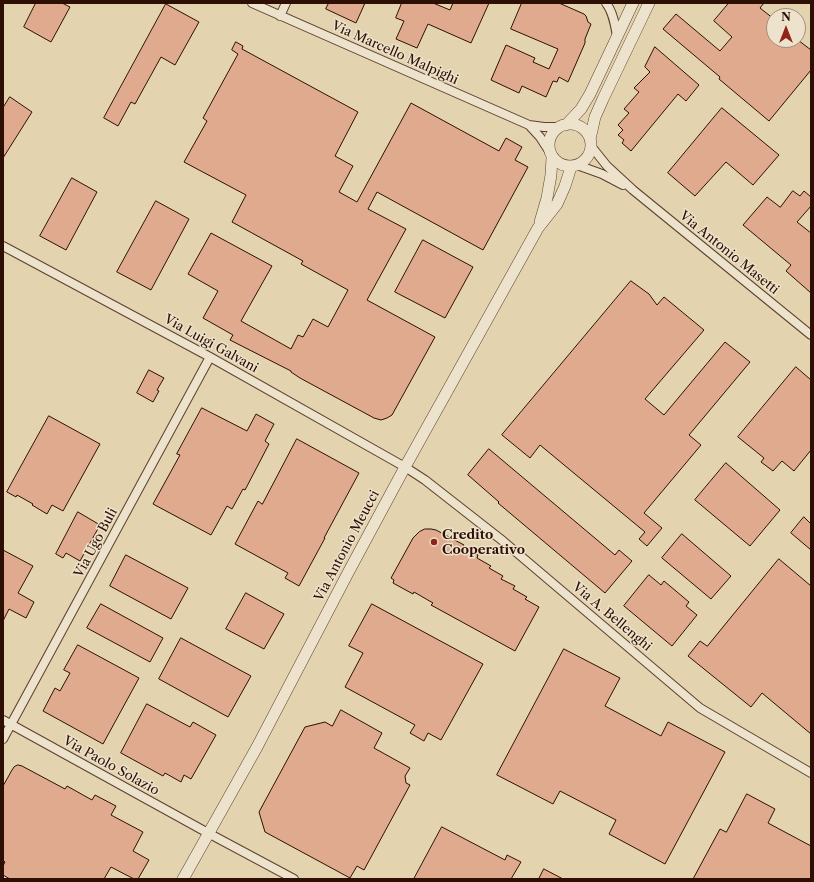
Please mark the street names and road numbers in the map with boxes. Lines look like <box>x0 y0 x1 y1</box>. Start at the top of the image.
street label: Via Marcello Malpighi <box>329 18 461 88</box>
street label: Via Antonio Masetti <box>676 208 782 298</box>
street label: Via Luigi Galvani <box>161 312 261 376</box>
street label: Via Antonio Meucci <box>311 488 383 604</box>
street label: Via Ugo Buli <box>71 506 121 580</box>
street label: Via A. Bellenghi <box>569 579 655 655</box>
street label: Via Paolo Solazio <box>60 733 162 799</box>

